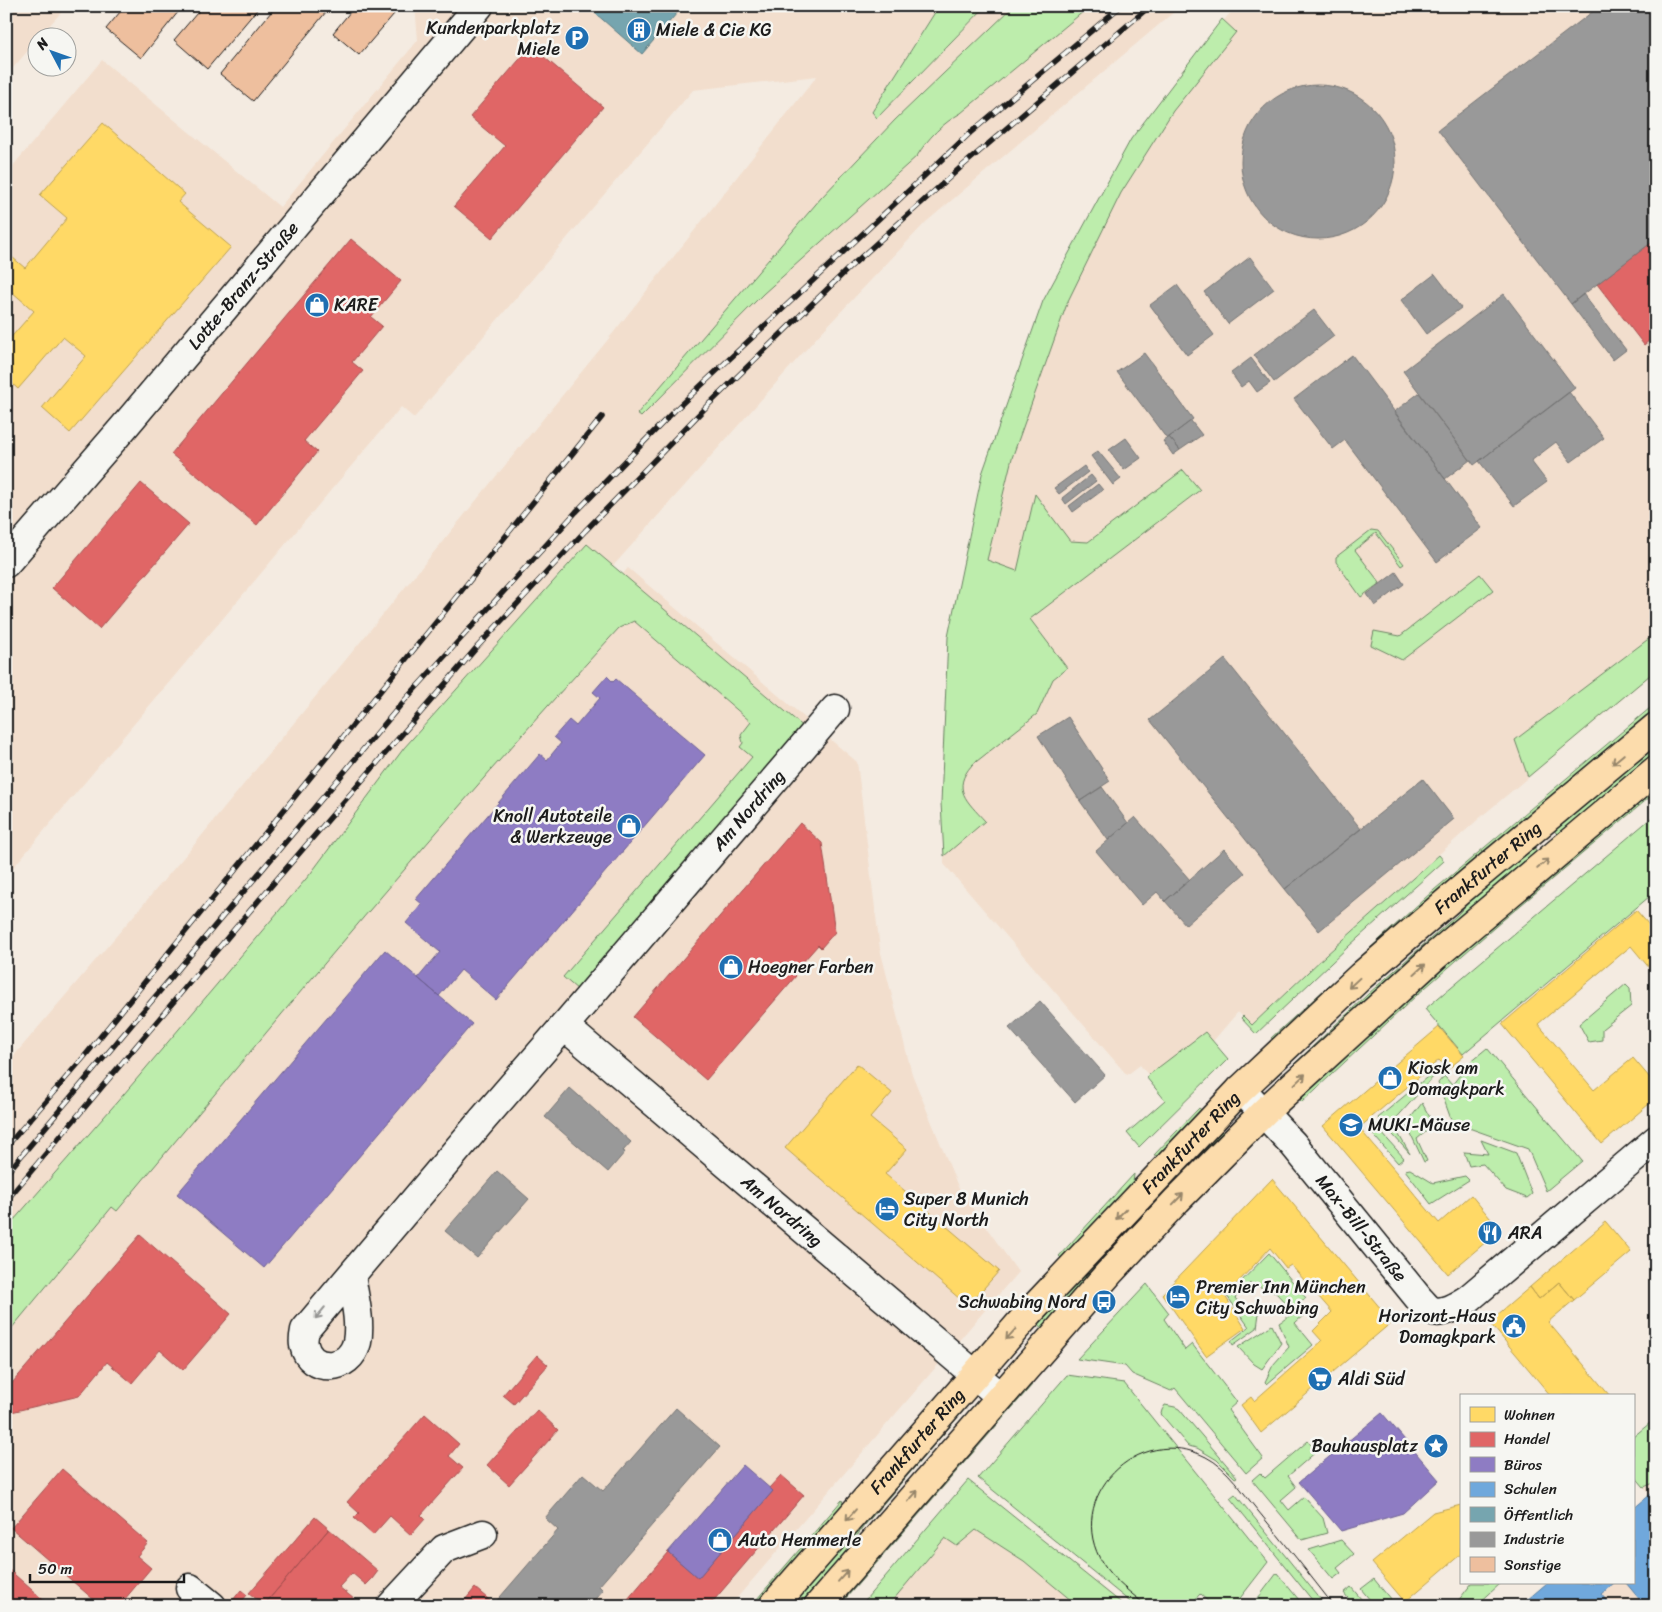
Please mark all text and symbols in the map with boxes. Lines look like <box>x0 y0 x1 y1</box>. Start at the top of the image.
place label: Kundenparkplatz Miele <box>426 12 560 65</box>
place label: Miele & Cie KG <box>656 14 772 46</box>
building icon: Miele & Cie KG <box>626 17 652 43</box>
parking icon: Kundenparkplatz Miele <box>564 25 590 51</box>
north arrow <box>28 28 78 78</box>
text: N <box>29 32 55 56</box>
street label: Lotte-Branz-Straße <box>179 214 307 357</box>
place label: KARE <box>334 289 379 321</box>
shop icon: KARE <box>304 292 330 318</box>
one-way arrow <box>1612 753 1625 764</box>
street label: Am Nordring <box>703 762 793 859</box>
place label: Knoll Autoteile & Werkzeuge <box>493 800 612 853</box>
shop icon: Knoll Autoteile & Werkzeuge <box>616 813 642 839</box>
street label: Frankfurter Ring <box>1426 813 1549 923</box>
one-way arrow <box>1537 858 1550 869</box>
place label: Hoegner Farben <box>748 951 874 983</box>
shop icon: Hoegner Farben <box>718 954 744 980</box>
one-way arrow <box>1413 963 1426 975</box>
one-way arrow <box>1348 977 1360 989</box>
place label: Kiosk am Domagkpark <box>1408 1052 1505 1105</box>
shop icon: Kiosk am Domagkpark <box>1377 1065 1403 1091</box>
one-way arrow <box>1293 1073 1306 1084</box>
street label: Frankfurter Ring <box>1133 1083 1248 1202</box>
place label: MUKI-Mäuse <box>1368 1109 1470 1141</box>
school or university icon: MUKI-Mäuse <box>1338 1112 1364 1138</box>
street label: Am Nordring <box>733 1166 830 1256</box>
street label: Max-Bill-Straße <box>1307 1167 1415 1289</box>
place label: Super 8 Munich City North <box>904 1183 1029 1236</box>
one-way arrow <box>1172 1193 1184 1205</box>
hotel icon: Super 8 Munich City North <box>874 1196 900 1222</box>
one-way arrow <box>1115 1208 1127 1221</box>
place label: ARA <box>1507 1217 1542 1249</box>
restaurant icon: ARA <box>1477 1220 1503 1246</box>
place label: Premier Inn München City Schwabing <box>1196 1271 1366 1324</box>
hotel icon: Premier Inn München City Schwabing <box>1165 1284 1191 1310</box>
place label: Schwabing Nord <box>958 1286 1088 1318</box>
bus stop icon: Schwabing Nord <box>1091 1289 1117 1315</box>
place label: Horizont-Haus Domagkpark <box>1379 1300 1497 1353</box>
one-way arrow <box>314 1306 325 1319</box>
public building icon: Horizont-Haus Domagkpark <box>1501 1313 1527 1339</box>
one-way arrow <box>1005 1327 1017 1340</box>
place label: Aldi Süd <box>1337 1363 1406 1395</box>
supermarket icon: Aldi Süd <box>1307 1366 1333 1392</box>
street label: Frankfurter Ring <box>861 1380 973 1502</box>
legend <box>1460 1394 1634 1584</box>
text: Wohnen <box>1504 1402 1555 1428</box>
text: Handel <box>1504 1426 1551 1452</box>
place label: Bauhausplatz <box>1311 1430 1418 1462</box>
place icon: Bauhausplatz <box>1423 1433 1449 1459</box>
text: Büros <box>1504 1452 1542 1478</box>
text: Schulen <box>1504 1476 1557 1502</box>
one-way arrow <box>907 1490 918 1503</box>
text: Öffentlich <box>1504 1502 1573 1528</box>
one-way arrow <box>846 1509 857 1522</box>
place label: Auto Hemmerle <box>737 1524 861 1556</box>
text: Industrie <box>1503 1526 1564 1552</box>
shop icon: Auto Hemmerle <box>707 1527 733 1553</box>
scale bar <box>30 1552 184 1584</box>
text: Sonstige <box>1504 1552 1561 1578</box>
text: 50 m <box>38 1556 73 1582</box>
one-way arrow <box>838 1570 849 1583</box>

